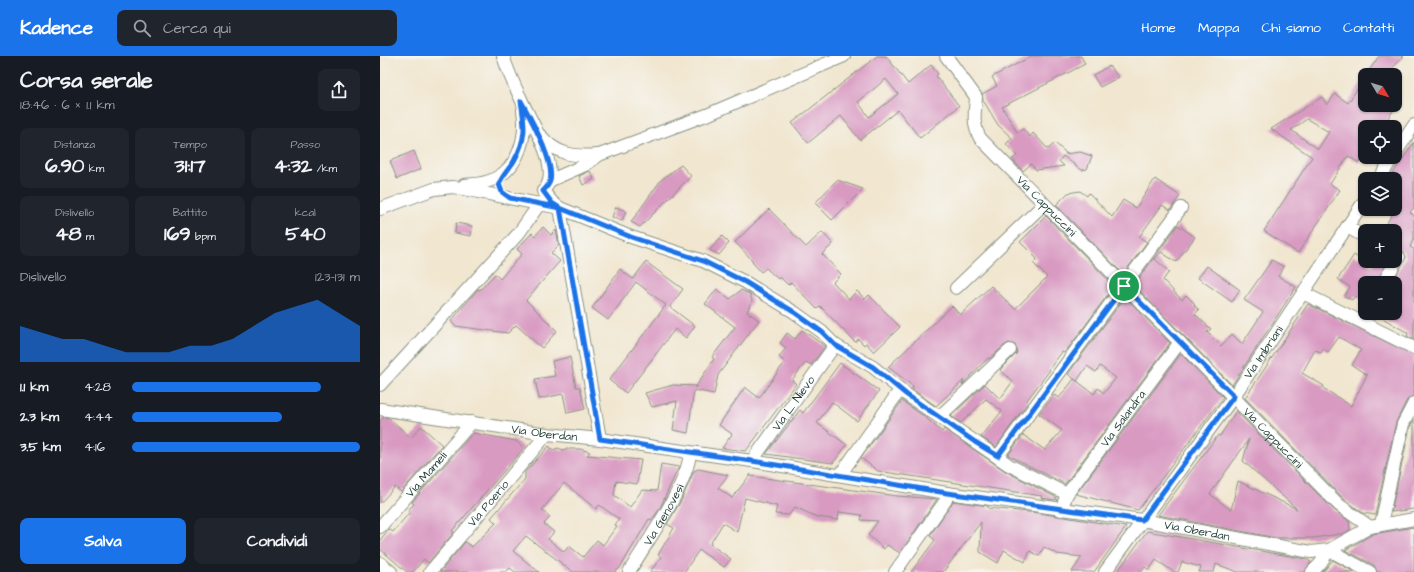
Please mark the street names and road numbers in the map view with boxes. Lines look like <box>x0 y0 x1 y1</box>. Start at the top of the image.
street label: Via Cappuccini <box>1012 172 1080 241</box>
street label: Via Imbriani <box>1240 322 1288 382</box>
street label: Via L. Nievo <box>768 372 819 434</box>
street label: Via Salandra <box>1097 387 1150 451</box>
street label: Via Cappuccini <box>1239 404 1307 472</box>
street label: Via Oberdan <box>510 421 578 446</box>
street label: Via Mameli <box>402 448 451 501</box>
street label: Via Poerio <box>464 476 513 531</box>
street label: Via Genovesi <box>639 481 689 549</box>
street label: Via Oberdan <box>1163 516 1231 545</box>

